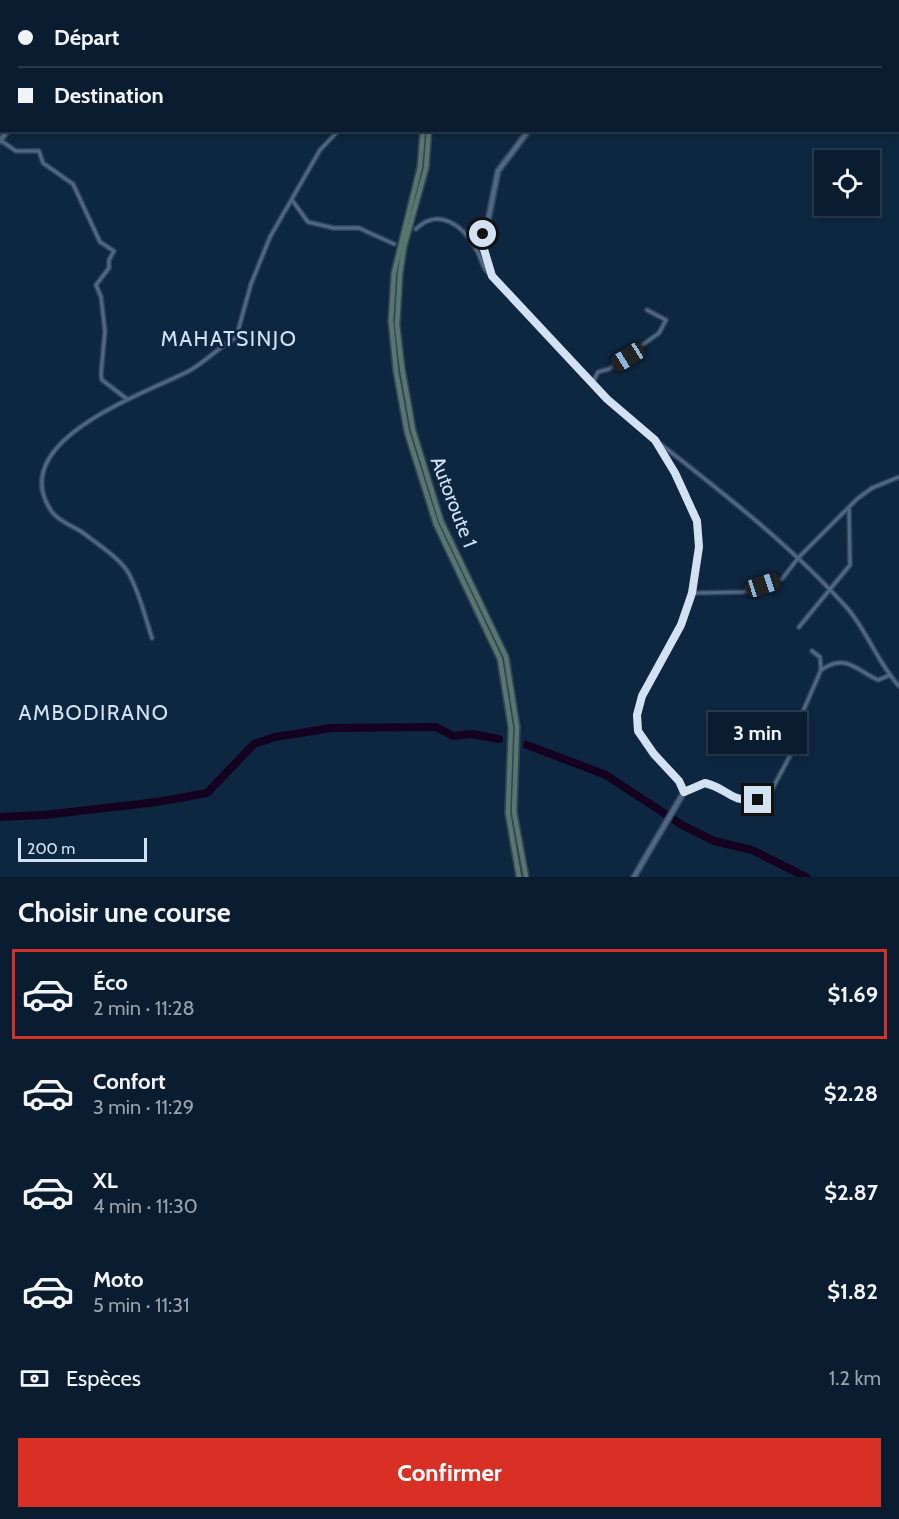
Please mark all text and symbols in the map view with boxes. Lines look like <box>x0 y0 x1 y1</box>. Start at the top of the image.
text: Départ <box>54 24 119 51</box>
text: Destination <box>54 82 164 109</box>
map controls <box>814 150 880 216</box>
button: locate <box>814 150 880 216</box>
route start <box>469 220 496 247</box>
district label: MAHATSINJO <box>161 326 297 351</box>
car <box>608 340 648 374</box>
street label: Autoroute 1 <box>426 453 482 551</box>
car <box>743 571 783 599</box>
district label: AMBODIRANO <box>19 700 169 725</box>
callout: 3 min <box>708 713 807 755</box>
text: 3 min <box>733 721 782 745</box>
route end <box>744 786 771 813</box>
scale bar <box>18 835 147 862</box>
text: 200 m <box>27 839 75 858</box>
text: Choisir une course <box>18 896 231 929</box>
icon: car <box>21 967 75 1021</box>
text: Éco <box>93 969 128 996</box>
text: $1.69 <box>828 981 878 1008</box>
text: 2 min · 11:28 <box>93 996 195 1020</box>
icon: car <box>21 1066 75 1120</box>
text: Confort <box>93 1068 166 1095</box>
text: $2.28 <box>824 1080 878 1107</box>
text: 3 min · 11:29 <box>93 1095 194 1119</box>
icon: car <box>21 1165 75 1219</box>
text: XL <box>93 1167 118 1194</box>
text: $2.87 <box>824 1179 878 1206</box>
text: 4 min · 11:30 <box>93 1194 198 1218</box>
icon: car <box>21 1264 75 1318</box>
text: Moto <box>93 1266 144 1293</box>
text: $1.82 <box>827 1278 878 1305</box>
text: 5 min · 11:31 <box>93 1293 190 1317</box>
icon: cash <box>18 1362 51 1395</box>
text: Espèces <box>66 1365 141 1392</box>
text: 1.2 km <box>829 1366 881 1390</box>
button: Confirmer <box>18 1438 881 1507</box>

